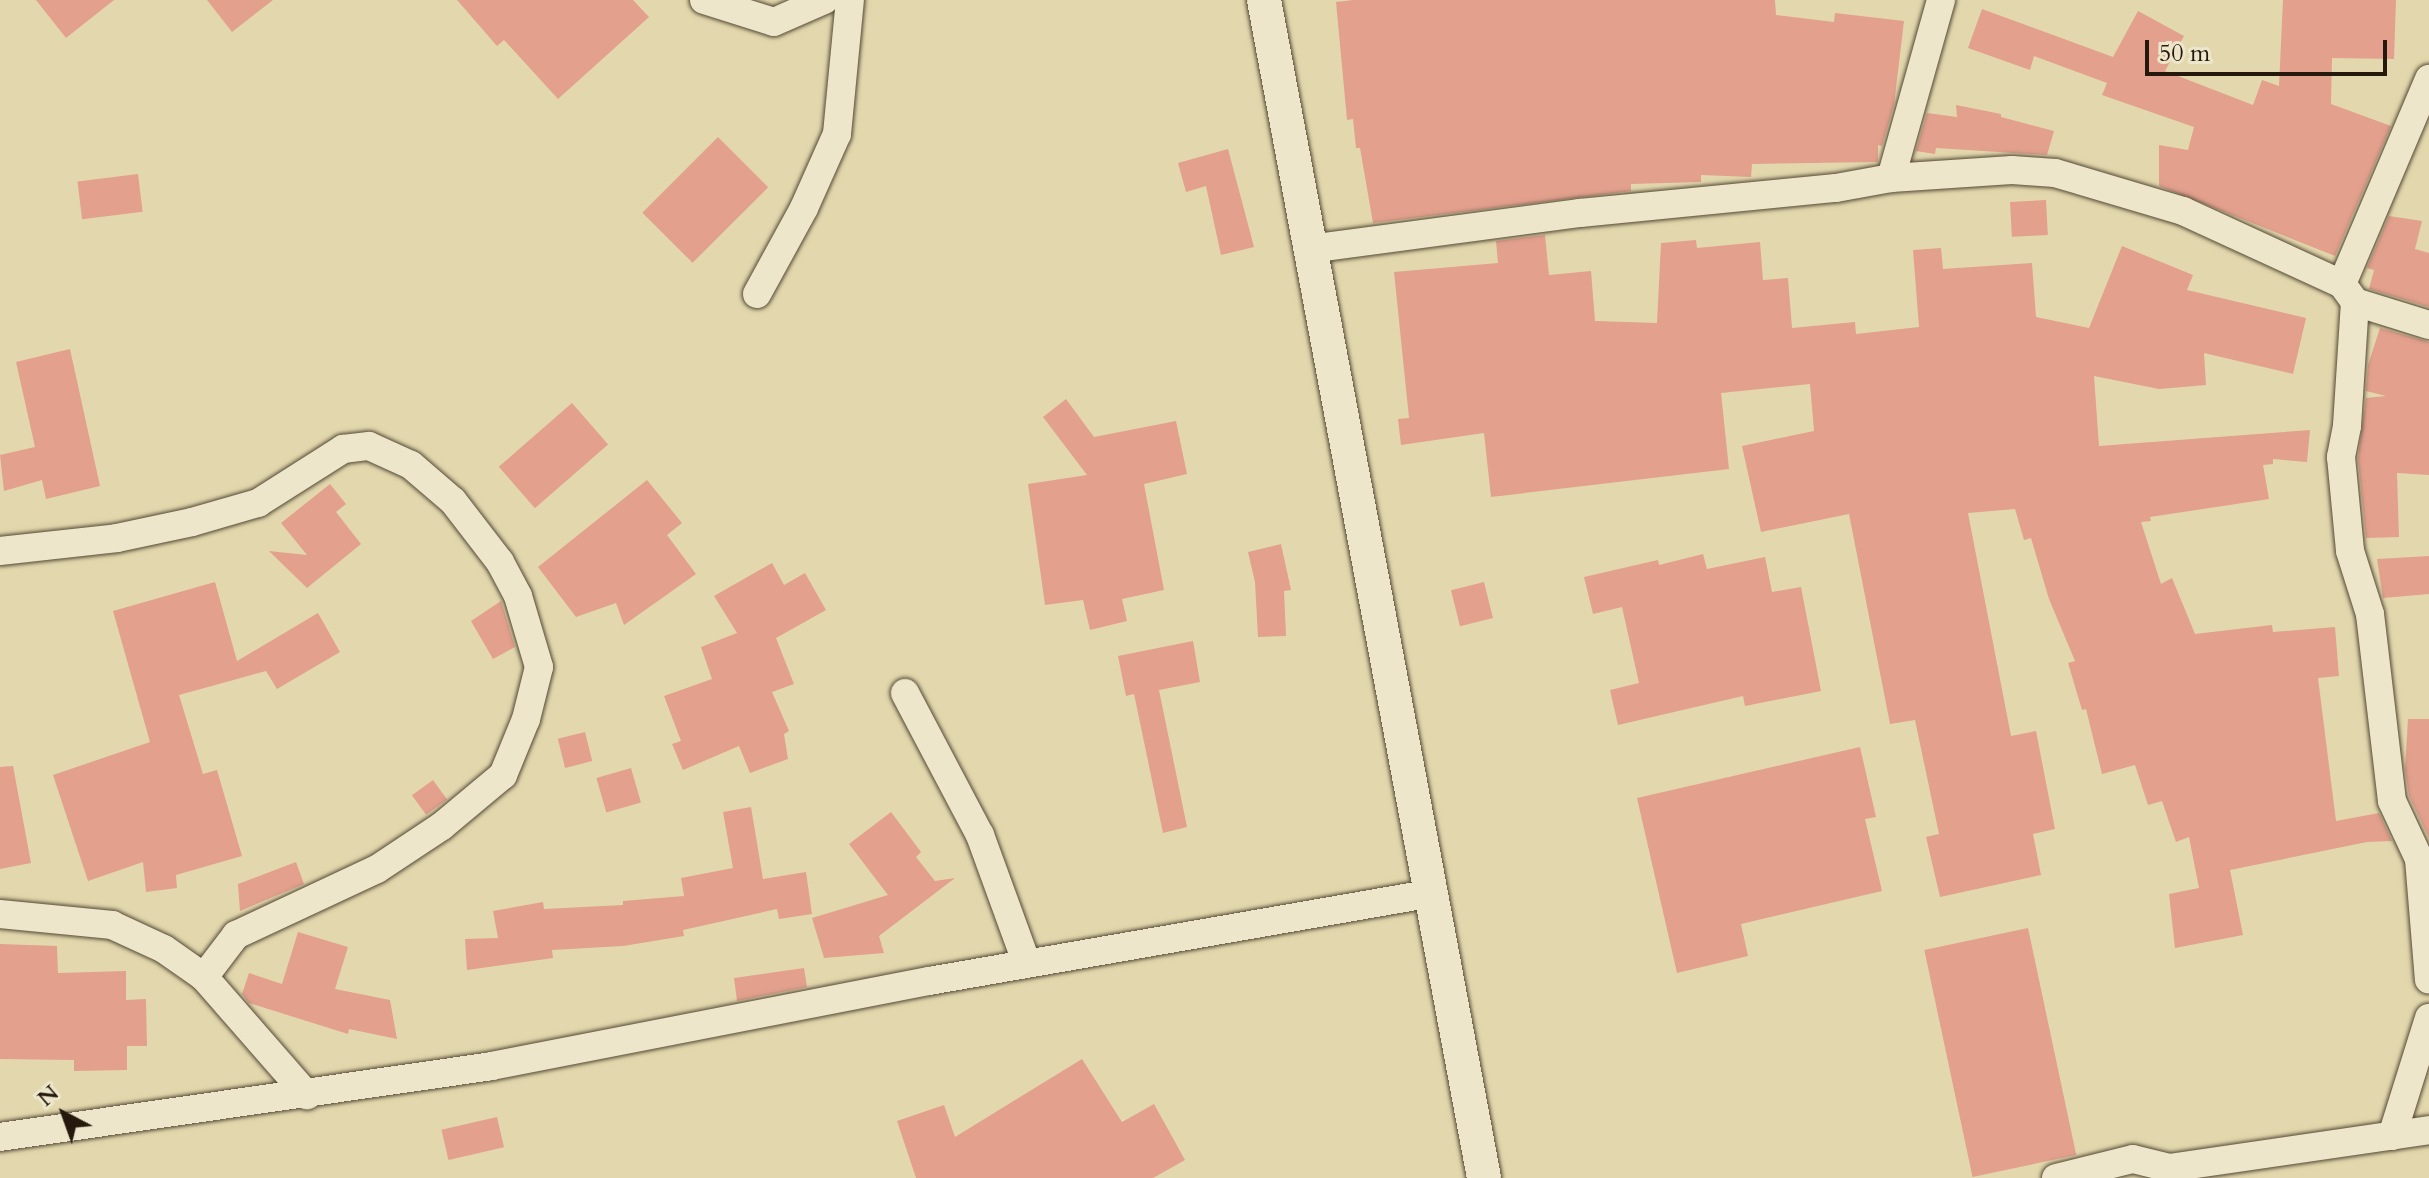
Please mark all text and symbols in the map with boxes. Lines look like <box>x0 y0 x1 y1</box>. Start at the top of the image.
scale bar <box>2149 24 2391 74</box>
text: 50 m <box>2159 37 2210 70</box>
north arrow <box>24 1074 104 1154</box>
text: N <box>31 1078 65 1113</box>

